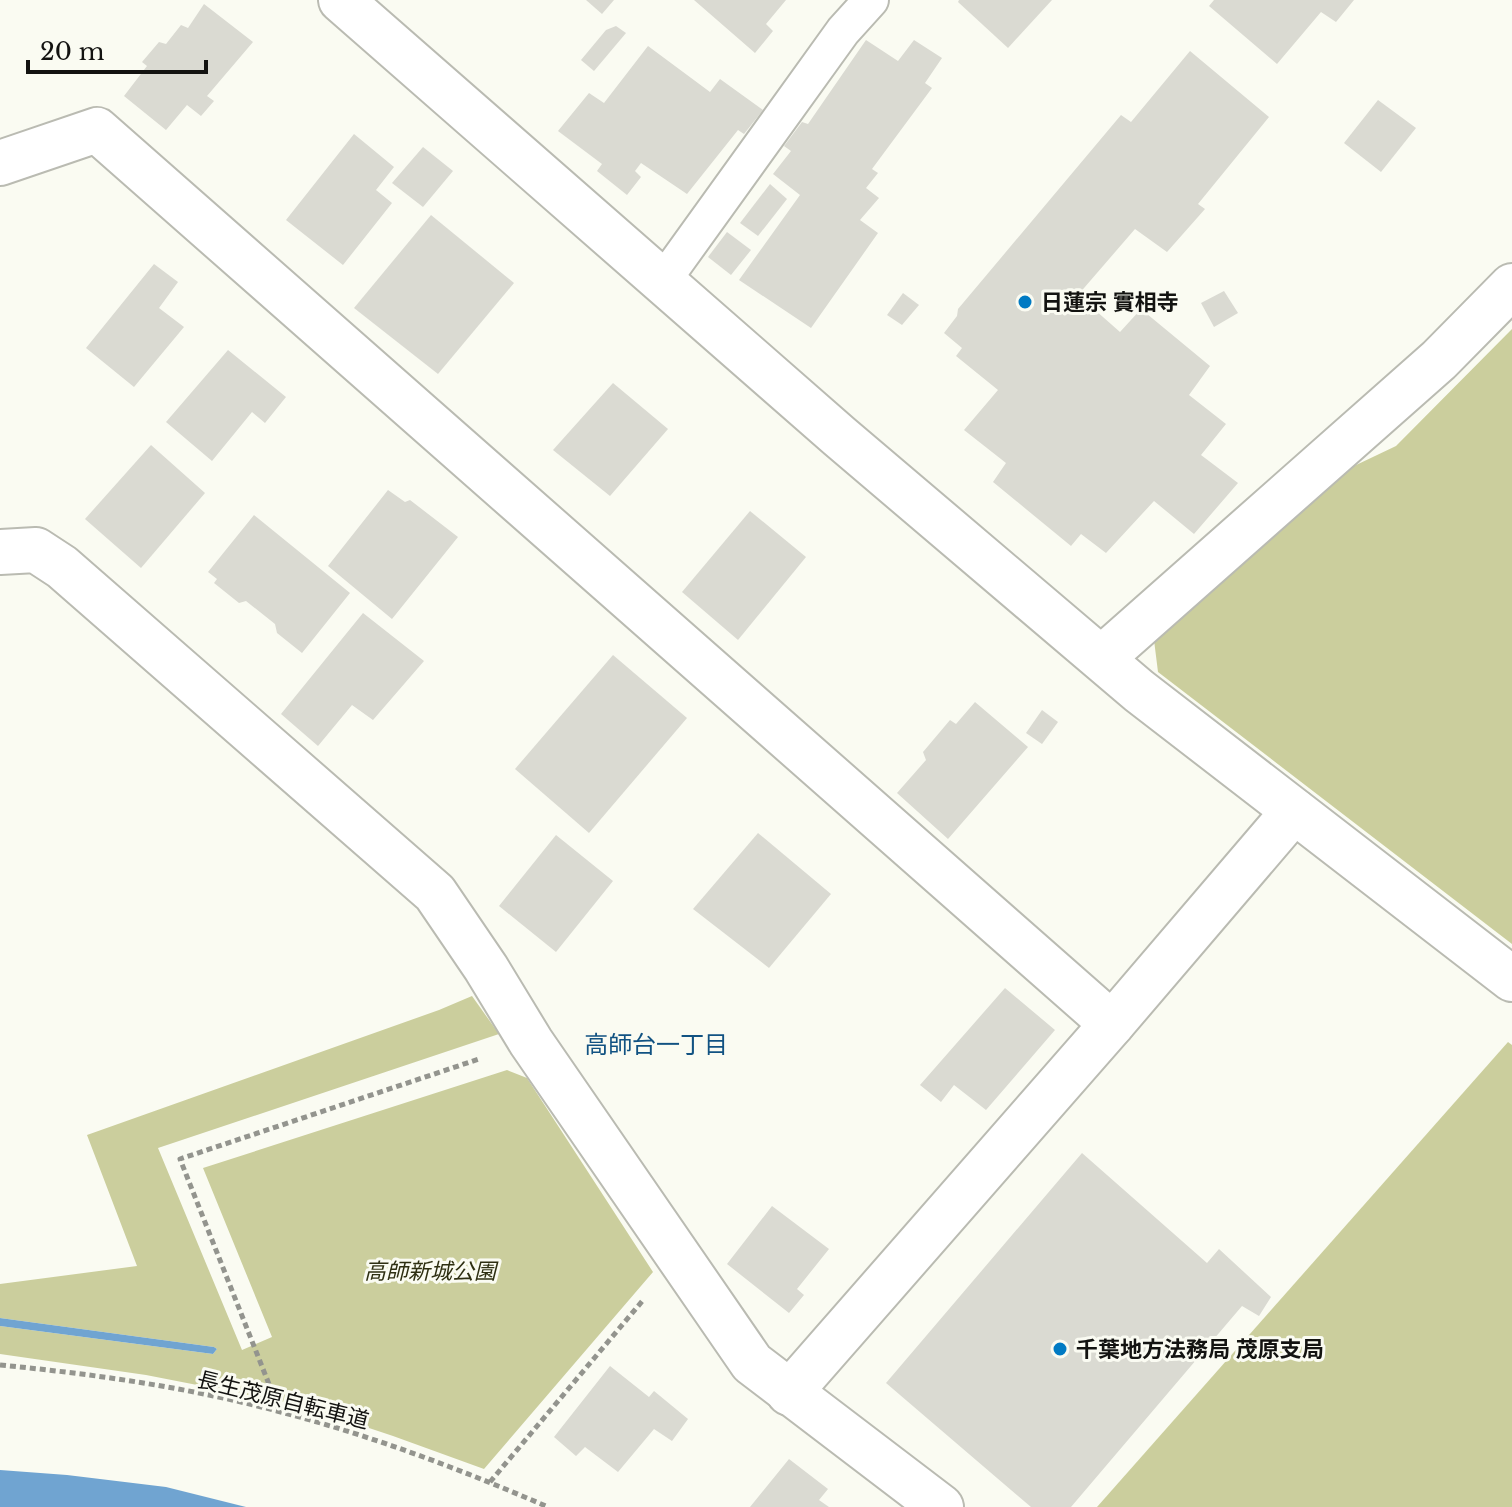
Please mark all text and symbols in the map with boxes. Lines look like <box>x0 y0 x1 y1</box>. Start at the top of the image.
scale bar <box>28 24 206 74</box>
text: 20 m <box>40 37 105 66</box>
place label: 日蓮宗 實相寺 <box>1041 289 1179 316</box>
marker: 日蓮宗 實相寺 <box>1016 293 1034 311</box>
district label: 高師台一丁目 <box>584 1030 728 1059</box>
park label: 高師新城公園 <box>364 1258 499 1285</box>
place label: 千葉地方法務局 茂原支局 <box>1076 1336 1324 1363</box>
marker: 千葉地方法務局 茂原支局 <box>1051 1340 1069 1358</box>
street label: 長生茂原自転車道 <box>194 1366 372 1434</box>

